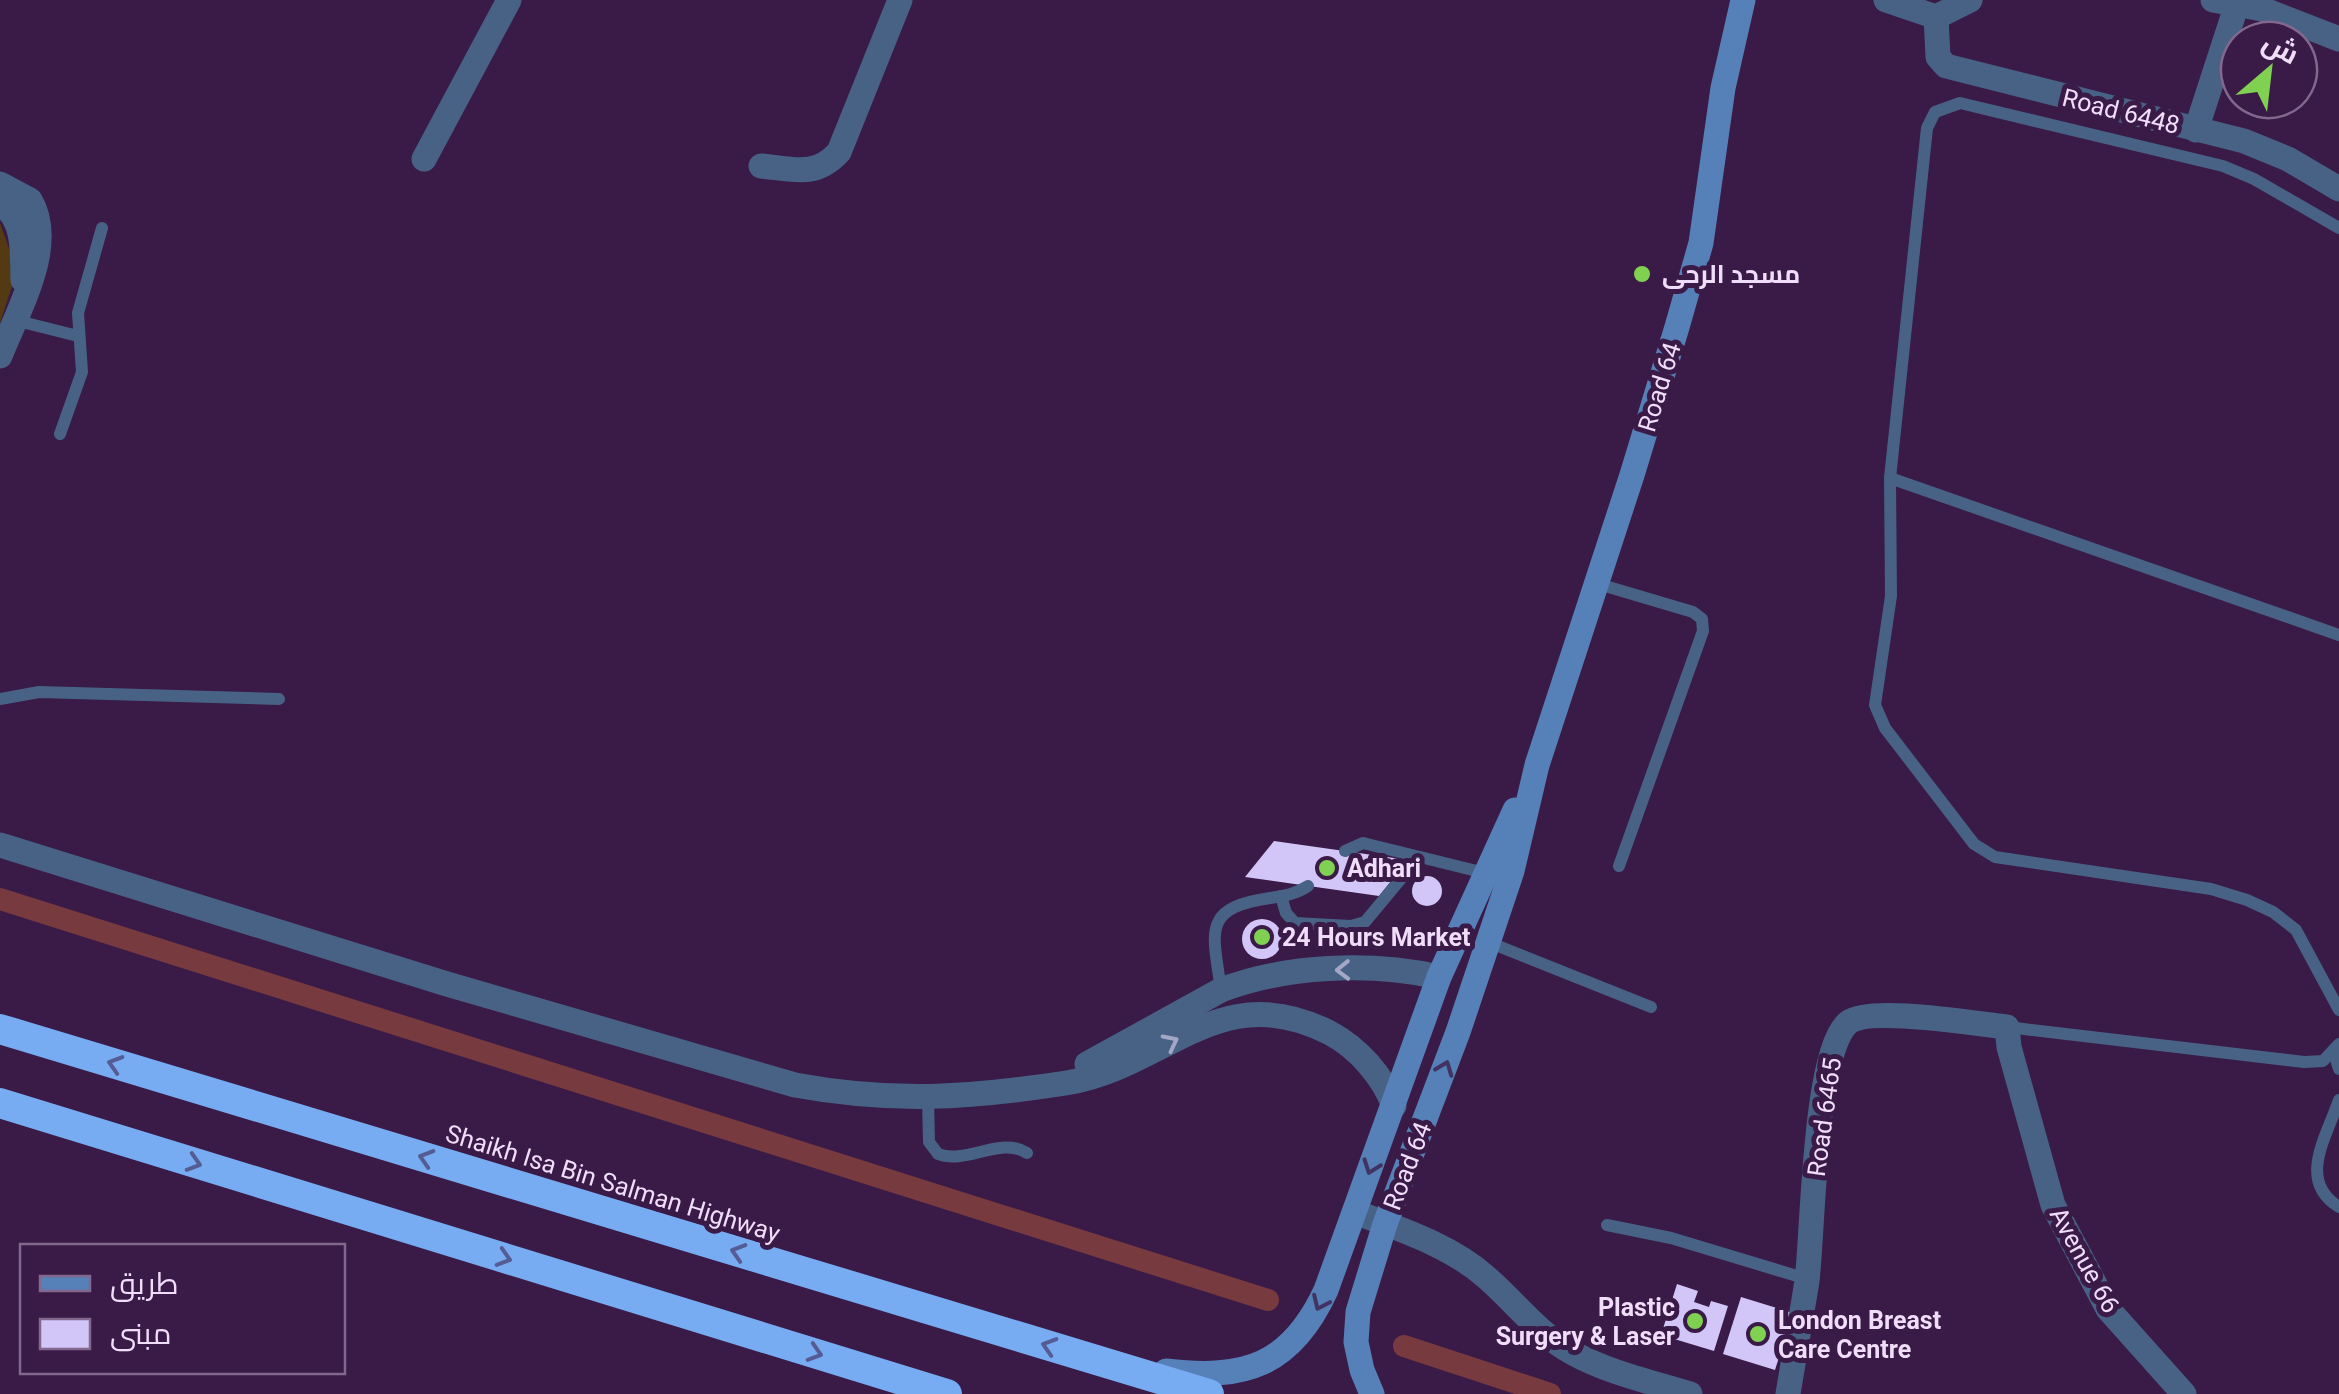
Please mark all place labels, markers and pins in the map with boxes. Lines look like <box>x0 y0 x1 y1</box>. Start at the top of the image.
place label: مسجد الرحى <box>1662 260 1800 289</box>
marker: مسجد الرحى <box>1631 263 1653 285</box>
place label: Adhari <box>1347 854 1421 883</box>
marker: Adhari <box>1316 857 1338 879</box>
place label: 24 Hours Market <box>1282 923 1470 952</box>
marker: 24 Hours Market <box>1251 926 1273 948</box>
place label: Plastic Surgery & Laser <box>1496 1293 1675 1351</box>
place label: London Breast Care Centre <box>1778 1306 1941 1364</box>
marker: Plastic Surgery & Laser <box>1684 1310 1706 1332</box>
marker: London Breast Care Centre <box>1747 1323 1769 1345</box>

